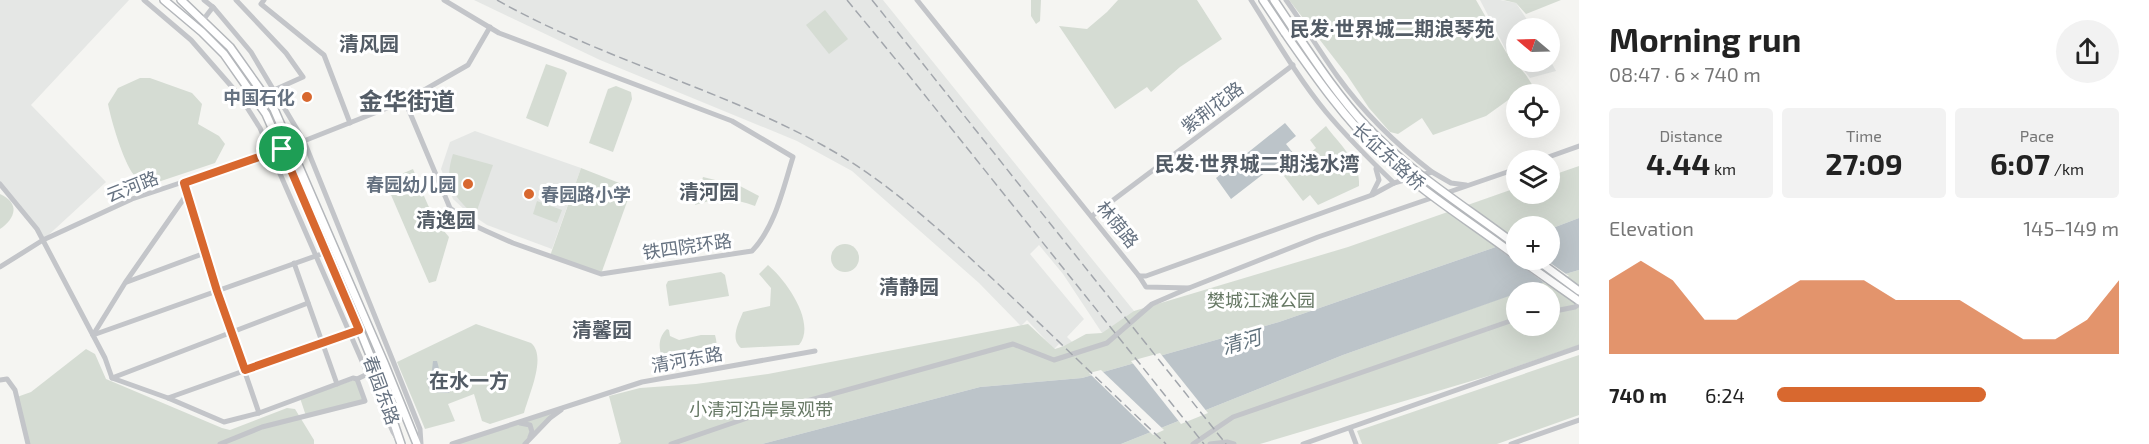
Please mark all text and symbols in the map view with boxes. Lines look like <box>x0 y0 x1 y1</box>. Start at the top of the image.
district label: 民发·世界城二期浪琴苑 <box>1289 16 1495 40</box>
north arrow <box>1506 18 1560 72</box>
map controls <box>1506 18 1560 336</box>
text: Morning run <box>1609 19 1801 59</box>
button: share <box>2056 20 2119 83</box>
district label: 清风园 <box>339 31 399 55</box>
text: 08:47 · 6 × 740 m <box>1609 62 1761 86</box>
street label: 紫荆花路 <box>1177 77 1247 137</box>
button: locate <box>1506 84 1560 138</box>
place label: 中国石化 <box>223 86 295 108</box>
district label: 金华街道 <box>359 86 455 115</box>
marker: 中国石化 <box>300 90 314 104</box>
street label: 长征东路桥 <box>1348 118 1430 194</box>
pin <box>256 123 307 174</box>
text: Distance <box>1659 126 1723 145</box>
text: Time <box>1846 126 1882 145</box>
text: Pace <box>2020 126 2054 145</box>
icon: arrive <box>265 132 298 165</box>
text: 4.44 <box>1646 145 1710 181</box>
text: 27:09 <box>1825 145 1903 181</box>
text: 6:07 <box>1990 145 2050 181</box>
button: layers <box>1506 150 1560 204</box>
district label: 民发·世界城二期浅水湾 <box>1154 151 1360 175</box>
text: km <box>1710 159 1736 178</box>
text: /km <box>2050 159 2084 178</box>
street label: 云河路 <box>103 166 161 206</box>
place label: 春园幼儿园 <box>366 173 456 195</box>
marker: 春园幼儿园 <box>461 177 475 191</box>
district label: 清河园 <box>679 179 739 203</box>
place label: 春园路小学 <box>541 183 631 205</box>
marker: 春园路小学 <box>522 187 536 201</box>
street label: 林荫路 <box>1092 196 1144 252</box>
district label: 清逸园 <box>416 207 476 231</box>
button: + <box>1506 216 1560 270</box>
text: Elevation <box>1609 216 1694 240</box>
text: 145–149 m <box>2023 216 2119 240</box>
street label: 铁四院环路 <box>641 229 733 263</box>
district label: 清静园 <box>879 274 939 298</box>
button: − <box>1506 282 1560 336</box>
park label: 樊城江滩公园 <box>1207 289 1315 311</box>
district label: 清馨园 <box>572 317 632 341</box>
water label: 清河 <box>1218 323 1267 358</box>
street label: 清河东路 <box>650 342 724 376</box>
street label: 春园东路 <box>359 352 405 428</box>
district label: 在水一方 <box>429 368 509 392</box>
text: 740 m <box>1609 383 1667 407</box>
text: 6:24 <box>1705 383 1745 407</box>
park label: 小清河沿岸景观带 <box>689 398 833 420</box>

